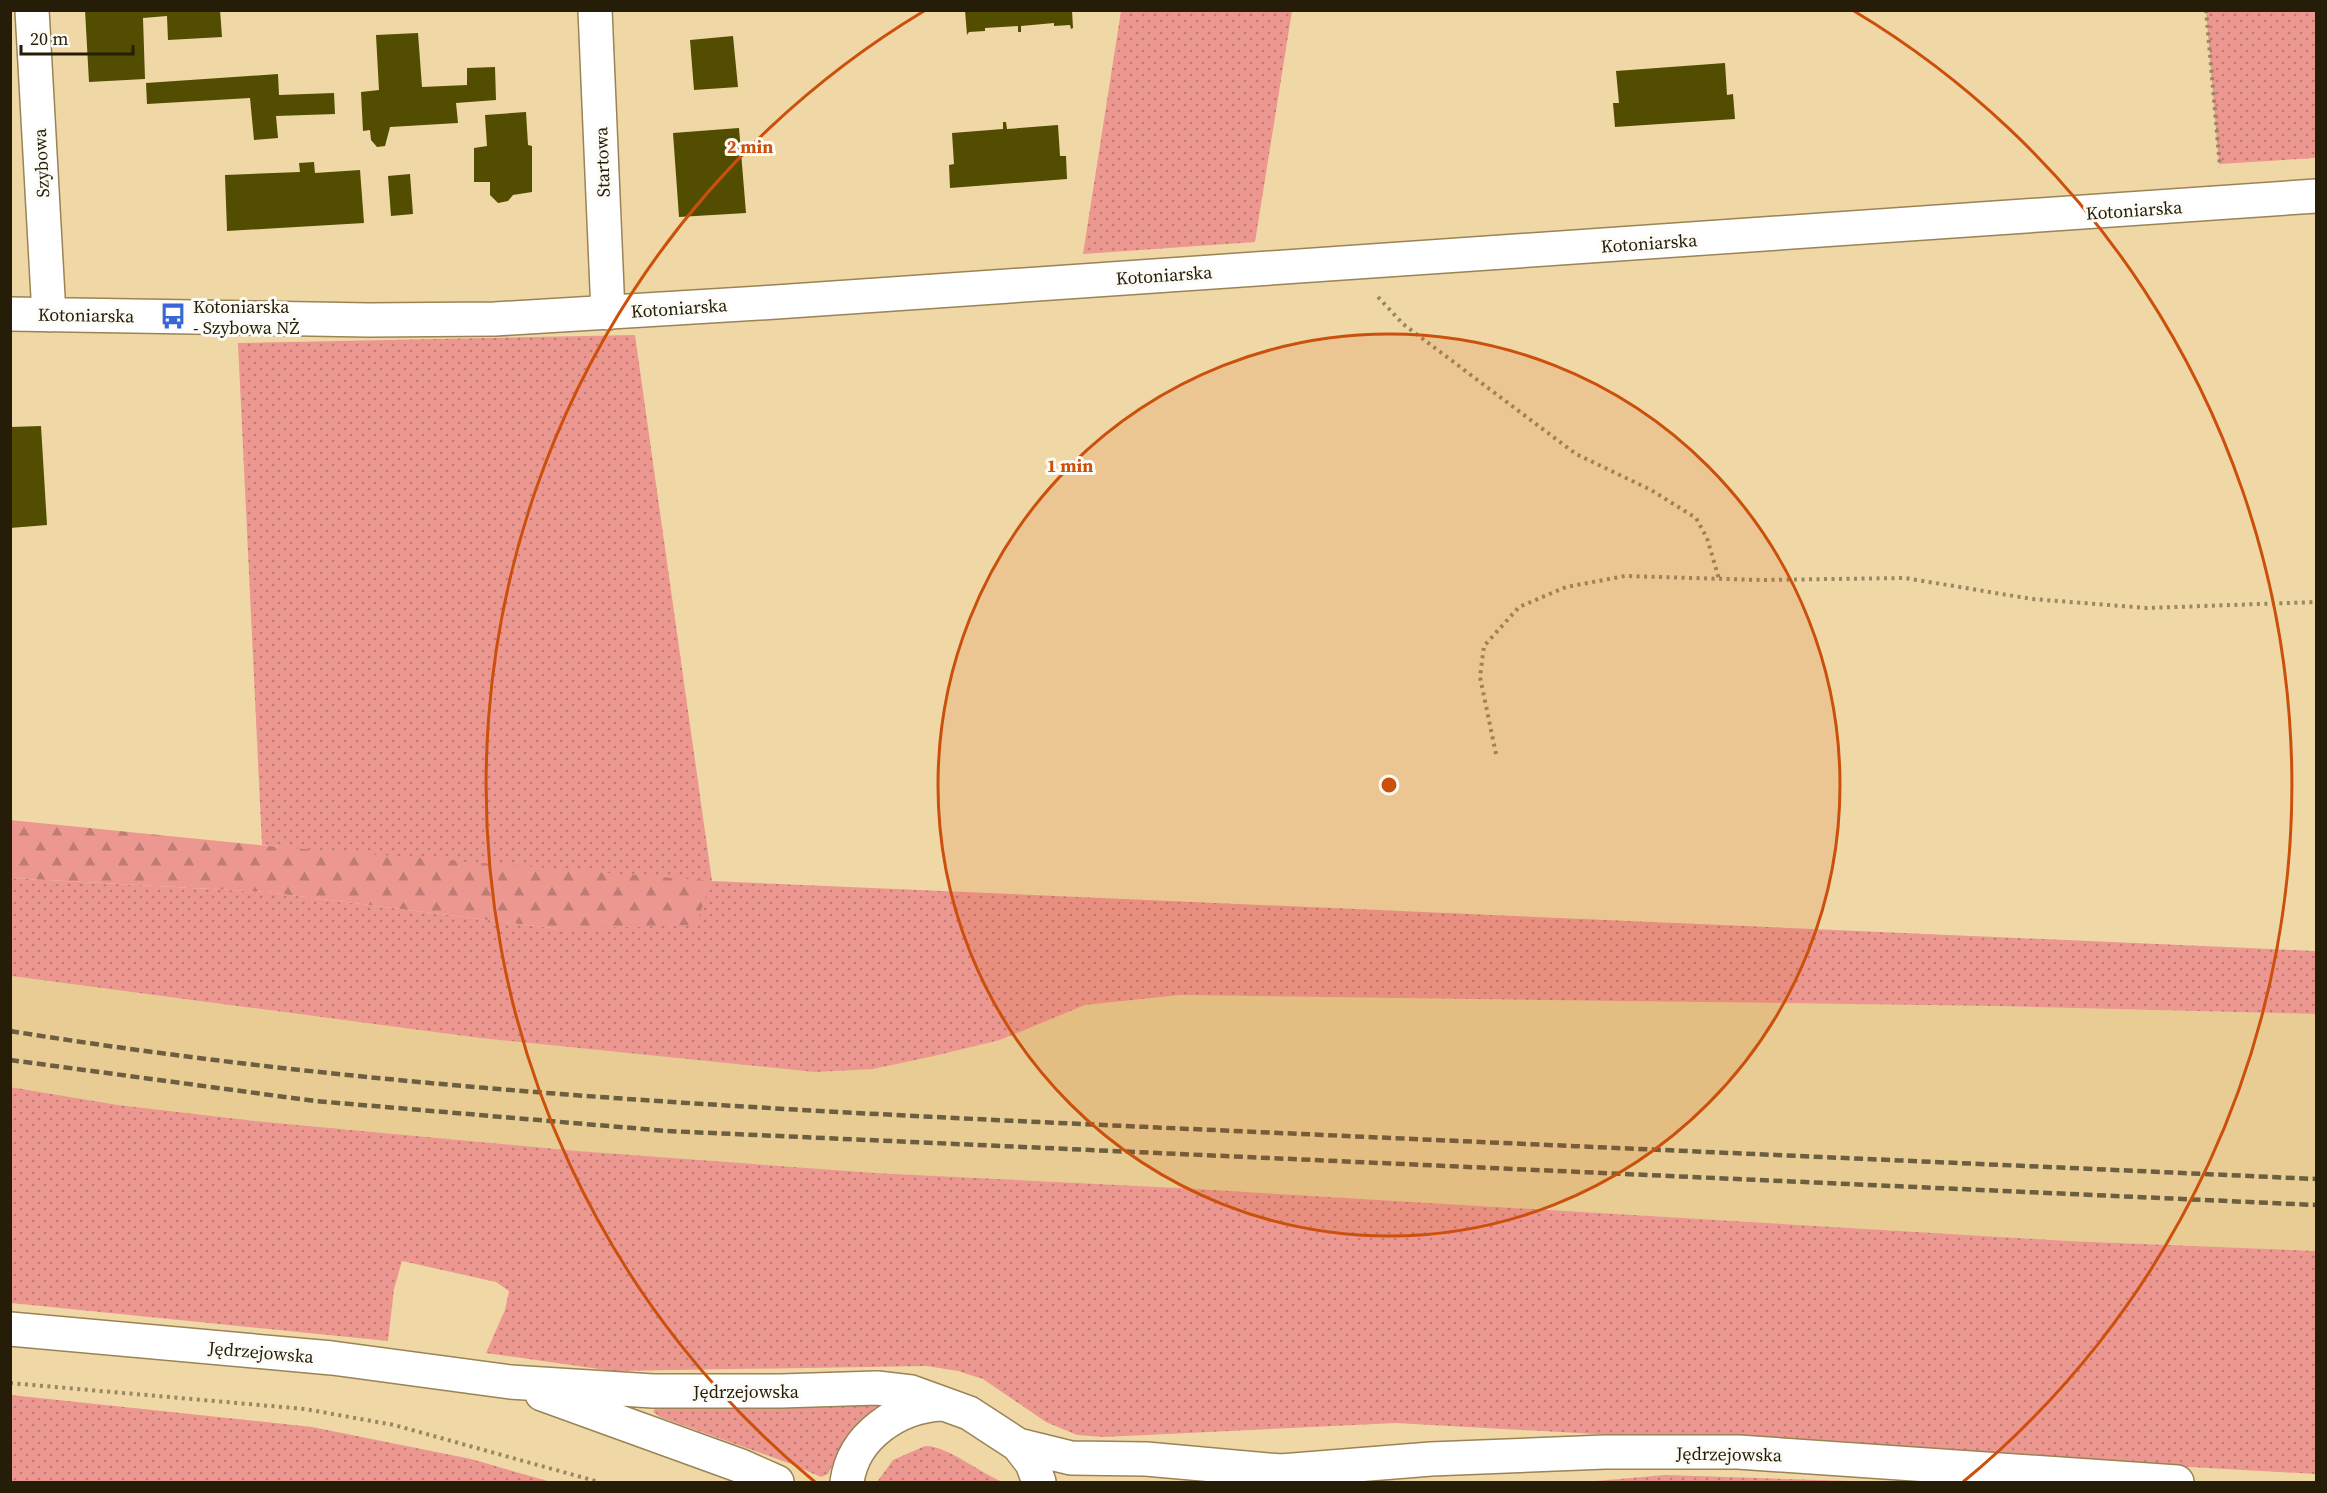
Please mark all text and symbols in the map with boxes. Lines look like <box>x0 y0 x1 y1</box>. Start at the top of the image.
scale bar <box>21 18 134 56</box>
text: 20 m <box>30 26 68 51</box>
street label: Startowa <box>588 126 616 198</box>
street label: Szybowa <box>27 127 55 198</box>
text: 2 min <box>727 134 773 159</box>
street label: Kotoniarska <box>2085 194 2184 226</box>
street label: Kotoniarska <box>1600 227 1699 259</box>
street label: Kotoniarska <box>1115 259 1214 291</box>
street label: Kotoniarska <box>630 292 729 324</box>
place label: Kotoniarska - Szybowa NŻ <box>193 294 299 340</box>
bus stop icon: Kotoniarska - Szybowa NŻ <box>158 301 188 331</box>
street label: Kotoniarska <box>38 302 135 328</box>
text: 1 min <box>1047 453 1093 478</box>
centre of rings <box>1379 775 1399 795</box>
street label: Jędrzejowska <box>206 1335 316 1369</box>
street label: Jędrzejowska <box>692 1379 800 1404</box>
street label: Jędrzejowska <box>1675 1441 1783 1467</box>

